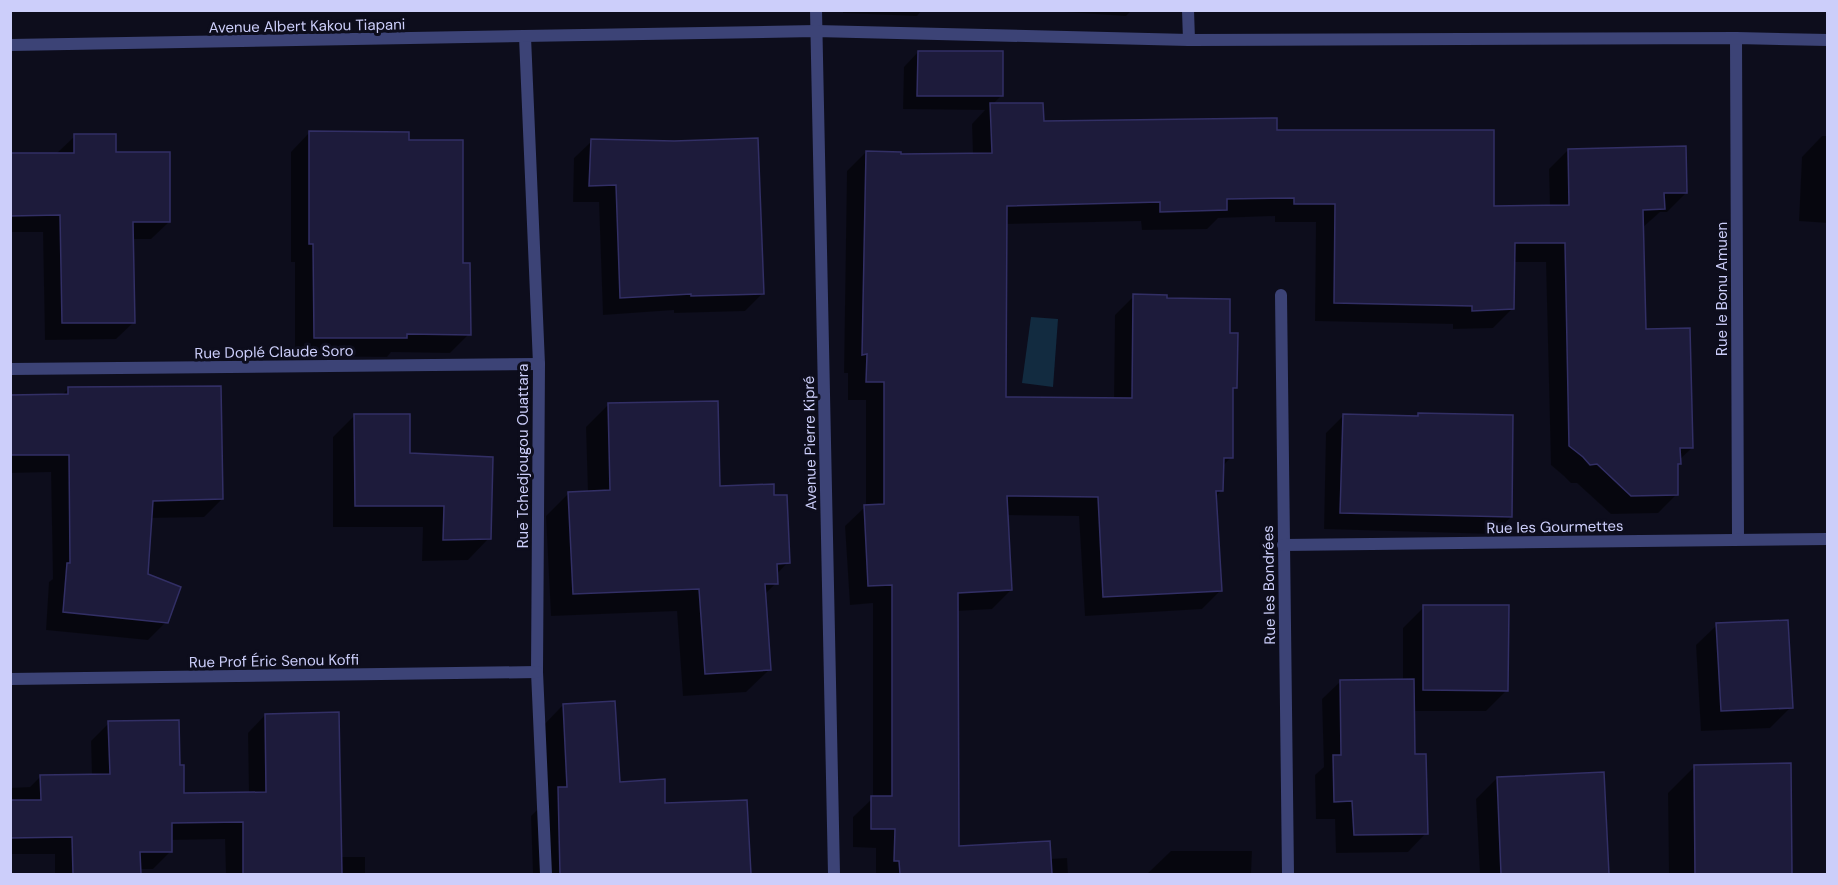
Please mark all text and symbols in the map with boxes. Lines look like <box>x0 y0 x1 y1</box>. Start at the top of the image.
street label: Avenue Albert Kakou Tiapani <box>209 14 405 38</box>
street label: Rue le Bonu Amuen <box>1712 222 1732 356</box>
street label: Rue Doplé Claude Soro <box>194 341 354 363</box>
street label: Rue Tchedjougou Ouattara <box>513 364 533 548</box>
street label: Avenue Pierre Kipré <box>799 376 821 510</box>
street label: Rue les Gourmettes <box>1486 516 1624 538</box>
street label: Rue les Bondrées <box>1258 525 1280 645</box>
street label: Rue Prof Éric Senou Koffi <box>189 650 359 672</box>

